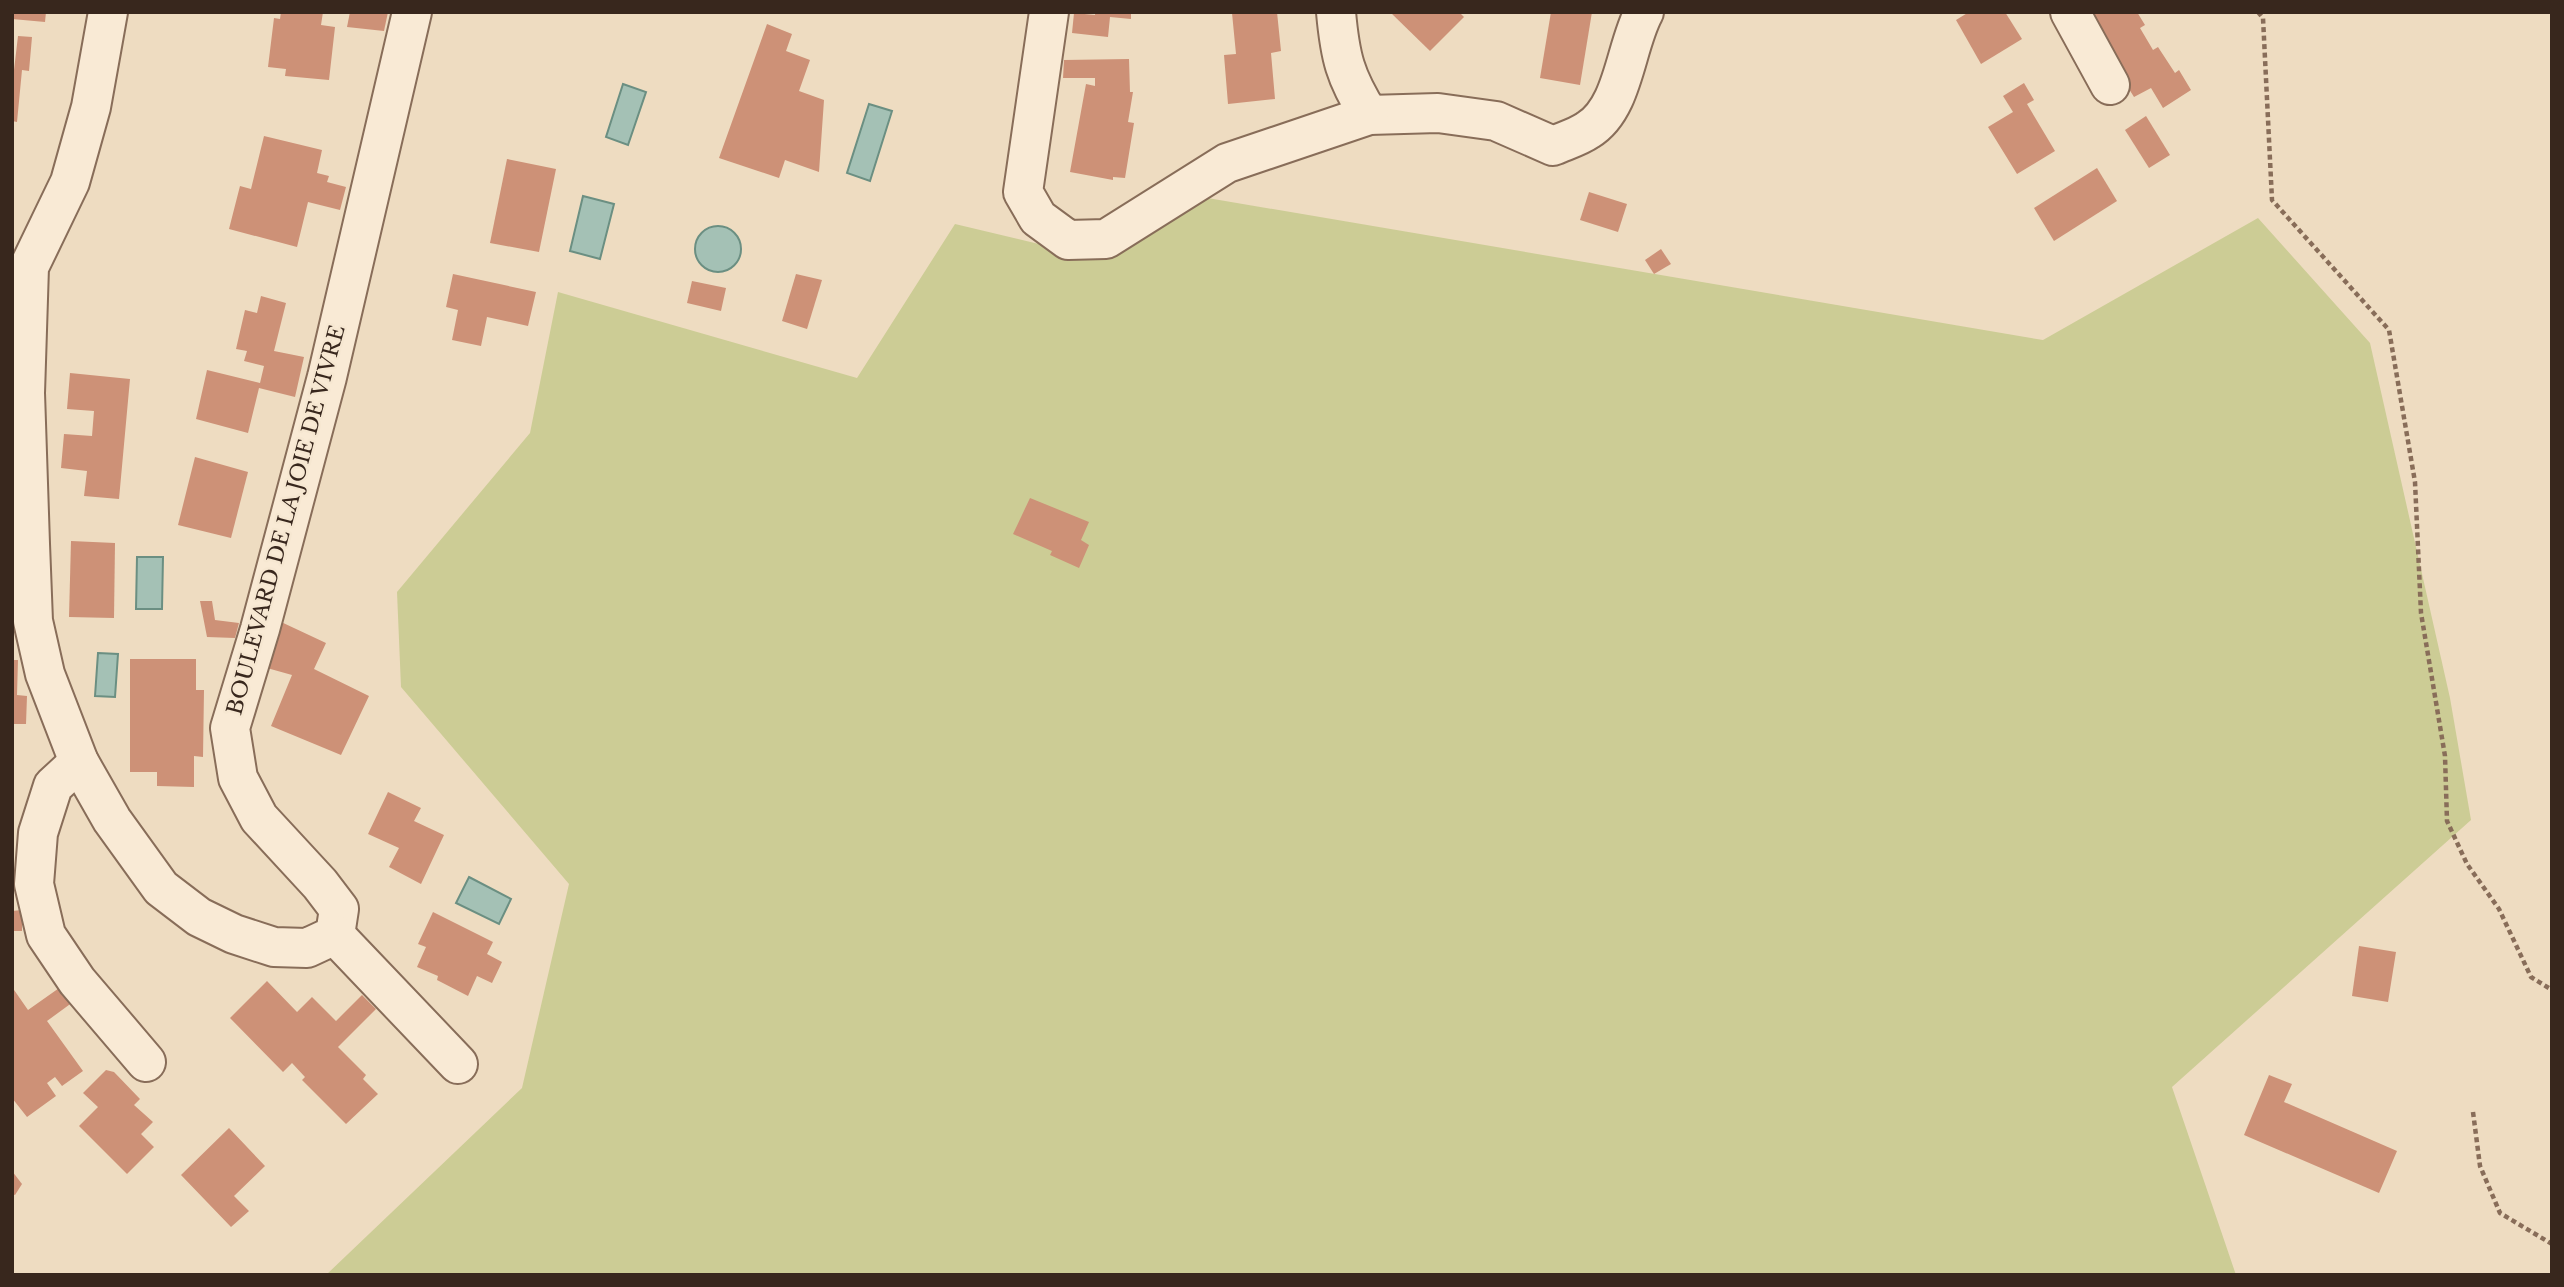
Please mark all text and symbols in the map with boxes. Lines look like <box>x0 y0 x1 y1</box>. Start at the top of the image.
street label: BOULEVARD DE LA JOIE DE VIVRE <box>221 322 351 718</box>

